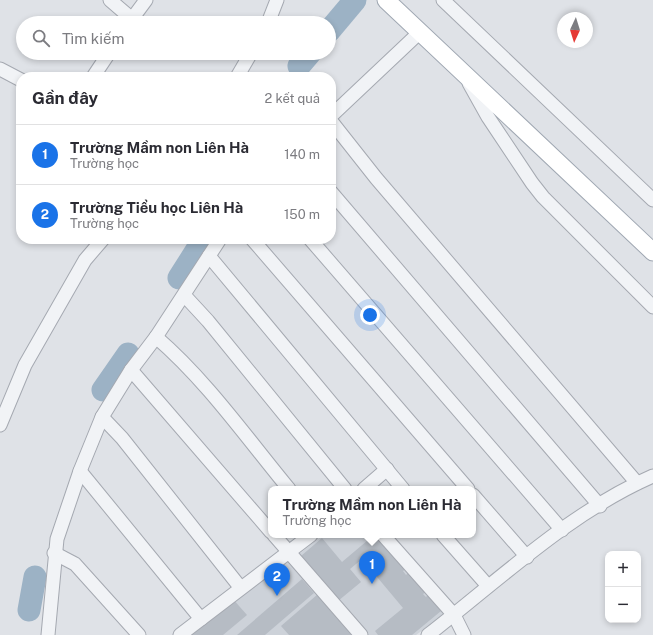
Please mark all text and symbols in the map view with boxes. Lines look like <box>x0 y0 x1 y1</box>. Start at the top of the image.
north arrow <box>557 12 593 48</box>
search box <box>16 16 336 60</box>
icon: search <box>30 27 52 49</box>
text: Tìm kiếm <box>62 30 124 47</box>
text: Gần đây <box>32 88 98 108</box>
text: 2 kết quả <box>265 91 320 106</box>
text: Trường Mầm non Liên Hà <box>70 139 249 156</box>
text: 1 <box>42 147 48 162</box>
text: 140 m <box>284 147 320 162</box>
text: Trường học <box>70 156 139 171</box>
text: Trường Tiểu học Liên Hà <box>70 199 243 216</box>
text: 2 <box>41 207 49 222</box>
text: 150 m <box>284 207 320 222</box>
text: Trường học <box>70 216 139 231</box>
your location <box>360 305 380 325</box>
popup <box>268 486 476 538</box>
text: Trường Mầm non Liên Hà <box>283 496 461 513</box>
text: Trường học <box>283 513 352 528</box>
pin: 1 <box>359 551 385 584</box>
map controls <box>605 551 641 623</box>
button: + <box>605 551 641 587</box>
pin: 2 <box>264 563 290 596</box>
button: − <box>605 587 641 623</box>

